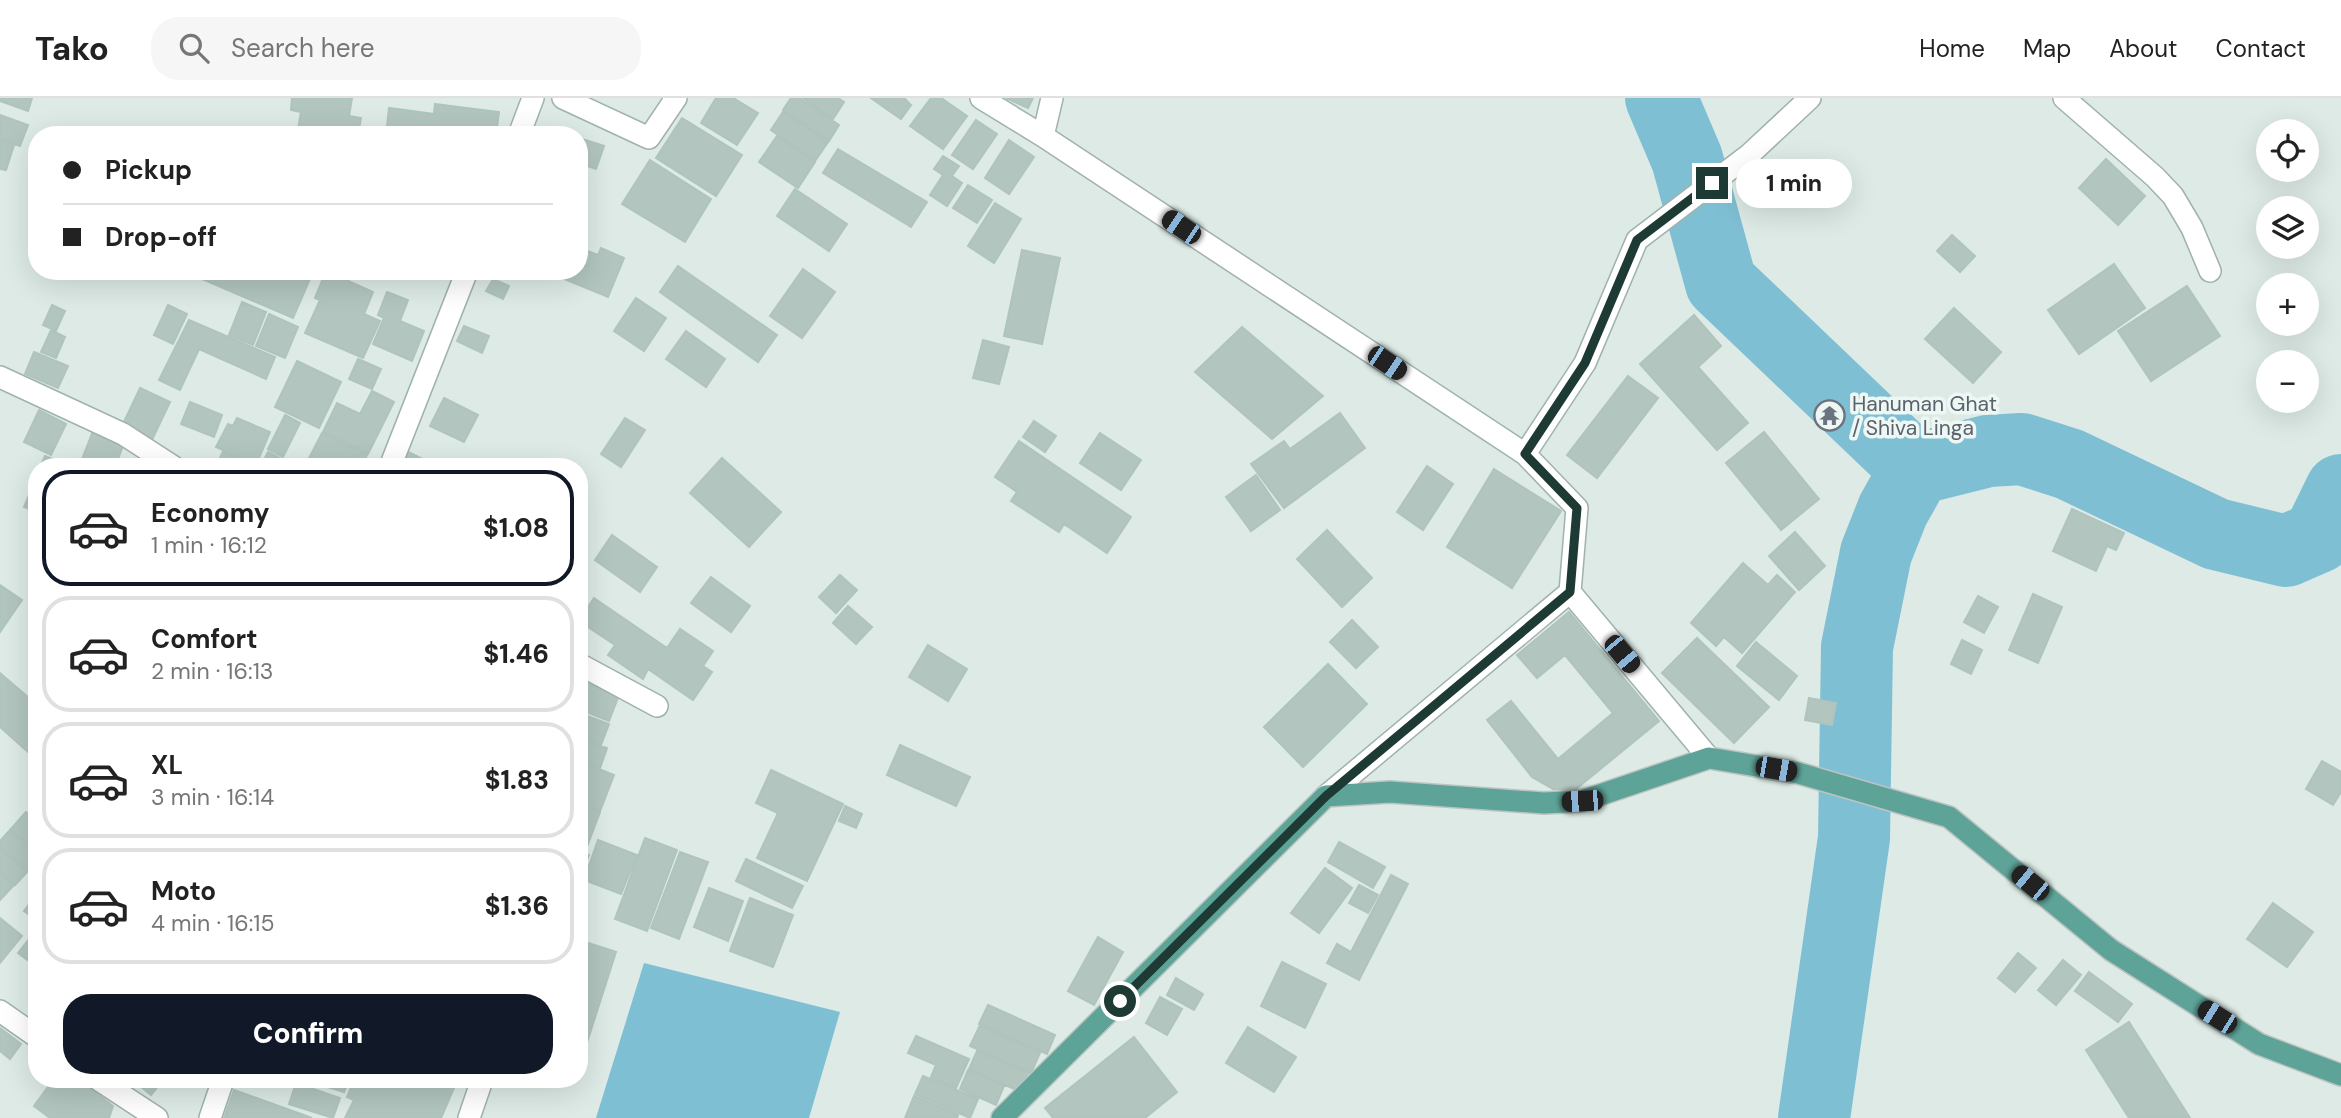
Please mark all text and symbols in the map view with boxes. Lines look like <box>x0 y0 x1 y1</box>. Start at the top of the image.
search box <box>151 17 641 80</box>
text: Tako <box>35 27 109 70</box>
icon: search <box>175 29 213 67</box>
text: Search here <box>231 31 374 65</box>
text: Home <box>1919 33 1985 64</box>
text: Map <box>2023 33 2071 64</box>
text: About <box>2109 33 2178 64</box>
text: Contact <box>2216 33 2306 64</box>
map controls <box>2256 119 2319 413</box>
button: locate <box>2256 119 2319 182</box>
text: Pickup <box>105 153 192 187</box>
callout: 1 min <box>1736 158 1852 208</box>
route end <box>1696 167 1728 199</box>
text: 1 min <box>1766 168 1822 198</box>
button: layers <box>2256 196 2319 259</box>
car <box>1158 207 1205 247</box>
text: Drop-off <box>105 220 217 254</box>
button: + <box>2256 273 2319 336</box>
car <box>1364 343 1411 383</box>
button: − <box>2256 350 2319 413</box>
place label: Hanuman Ghat / Shiva Linga <box>1852 390 1997 442</box>
temple icon: Hanuman Ghat / Shiva Linga <box>1812 399 1846 433</box>
text: Economy <box>151 496 269 530</box>
icon: car <box>67 497 130 560</box>
text: $1.08 <box>483 511 549 545</box>
text: 1 min · 16:12 <box>151 530 267 560</box>
text: Comfort <box>151 622 257 656</box>
icon: car <box>67 623 130 686</box>
car <box>1601 631 1644 677</box>
text: $1.46 <box>483 637 549 671</box>
text: 2 min · 16:13 <box>151 656 273 686</box>
text: XL <box>151 748 183 782</box>
icon: car <box>67 749 130 812</box>
car <box>1754 755 1799 783</box>
text: $1.83 <box>485 763 549 797</box>
text: 3 min · 16:14 <box>151 782 274 812</box>
car <box>1561 789 1604 813</box>
car <box>2008 862 2053 904</box>
text: Moto <box>151 874 216 908</box>
icon: car <box>67 875 130 938</box>
text: $1.36 <box>485 889 549 923</box>
text: 4 min · 16:15 <box>151 908 275 938</box>
route start <box>1104 985 1136 1017</box>
button: Confirm <box>63 994 553 1074</box>
car <box>2194 997 2241 1037</box>

